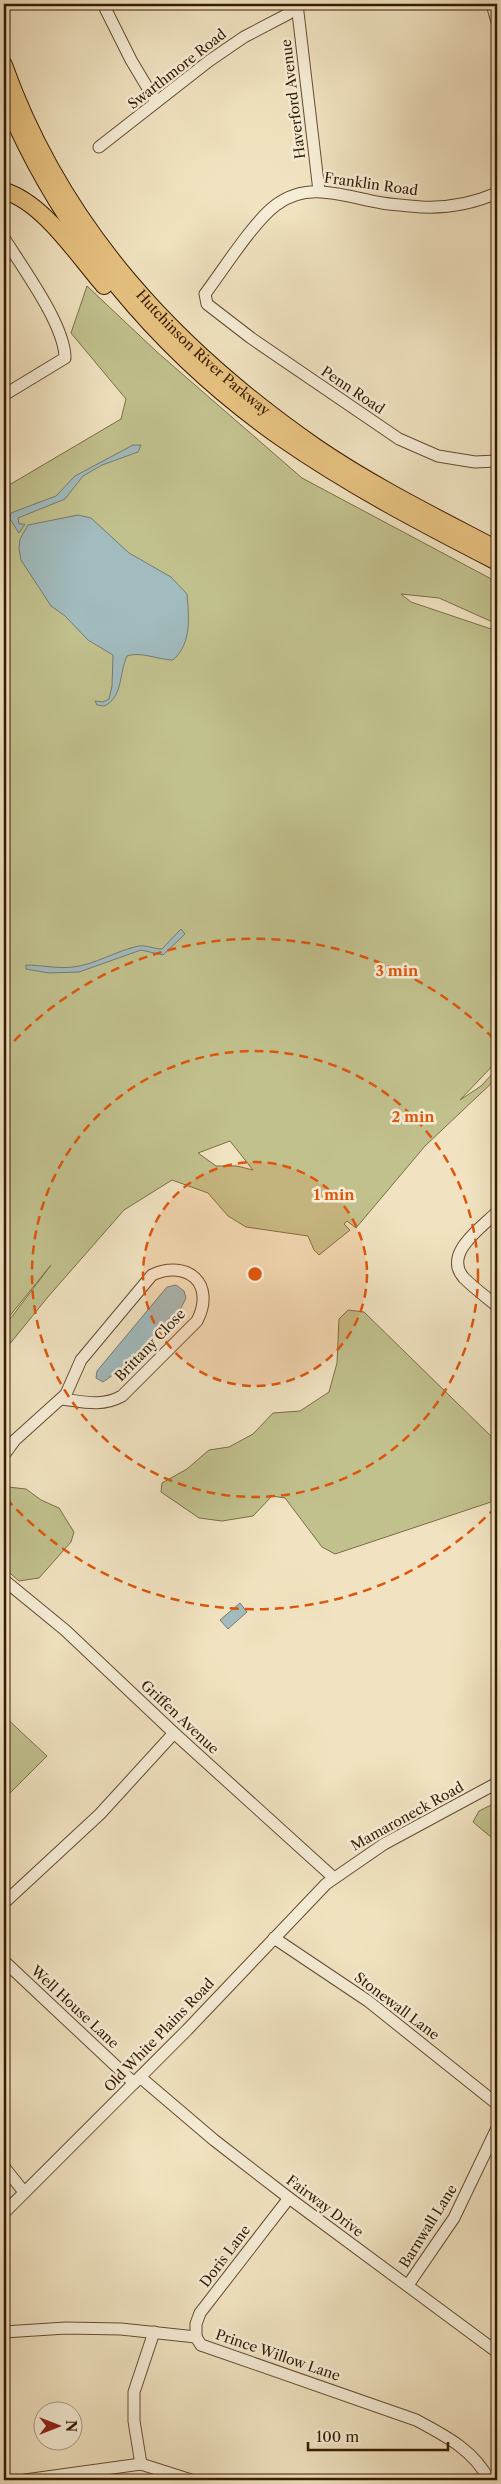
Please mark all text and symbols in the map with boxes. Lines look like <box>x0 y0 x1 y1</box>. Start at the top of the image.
street label: Swarthmore Road <box>124 25 230 113</box>
street label: Haverford Avenue <box>277 38 309 160</box>
street label: Franklin Road <box>323 168 420 200</box>
street label: Hutchinson River Parkway <box>132 286 274 419</box>
street label: Penn Road <box>318 362 389 418</box>
text: 3 min <box>376 961 419 980</box>
text: 2 min <box>391 1107 435 1126</box>
text: 1 min <box>313 1185 355 1204</box>
centre of rings <box>246 1265 264 1283</box>
street label: Brittany Close <box>111 1305 189 1385</box>
street label: Griffen Avenue <box>137 1676 223 1758</box>
street label: Mamaroneck Road <box>347 1777 467 1854</box>
street label: Well House Lane <box>27 1961 123 2052</box>
street label: Stonewall Lane <box>351 1968 443 2044</box>
street label: Old White Plains Road <box>100 1974 218 2096</box>
street label: Fairway Drive <box>283 2171 367 2241</box>
street label: Barnwall Lane <box>395 2181 461 2271</box>
street label: Doris Lane <box>196 2221 254 2291</box>
street label: Prince Willow Lane <box>213 2325 343 2385</box>
north arrow <box>32 2402 82 2452</box>
scale bar <box>308 2419 448 2451</box>
text: N <box>62 2420 80 2432</box>
text: 100 m <box>316 2427 359 2446</box>

